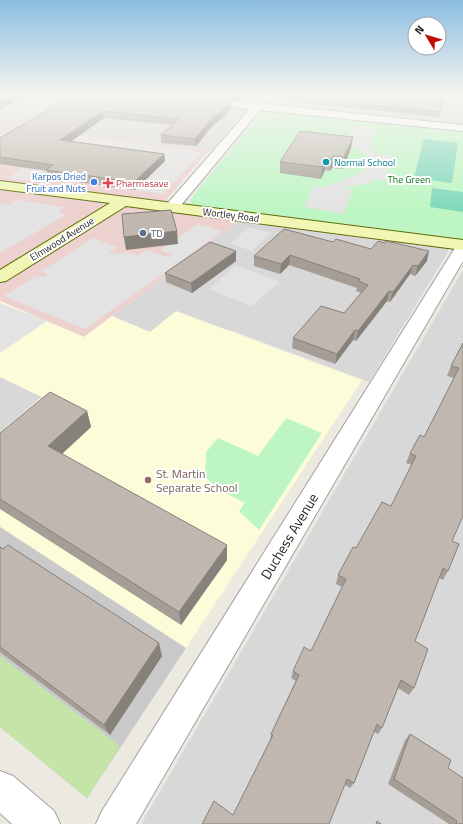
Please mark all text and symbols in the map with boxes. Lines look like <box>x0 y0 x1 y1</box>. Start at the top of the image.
north arrow <box>407 16 447 56</box>
text: N <box>410 22 428 38</box>
place label: Normal School <box>334 155 395 170</box>
marker: Normal School <box>321 157 331 167</box>
place label: Karpos Dried Fruit and Nuts <box>26 169 86 196</box>
park label: The Green <box>388 172 430 187</box>
place label: Pharmasave <box>116 176 169 191</box>
marker: Karpos Dried Fruit and Nuts <box>89 177 99 187</box>
marker: Pharmasave <box>103 178 113 188</box>
street label: Wortley Road <box>202 204 260 226</box>
street label: Elmwood Avenue <box>27 213 97 265</box>
place label: TD <box>151 226 163 241</box>
marker: TD <box>138 228 148 238</box>
place label: St. Martin Separate School <box>156 464 238 497</box>
marker: St. Martin Separate School <box>143 475 153 485</box>
street label: Duchess Avenue <box>255 489 323 583</box>

